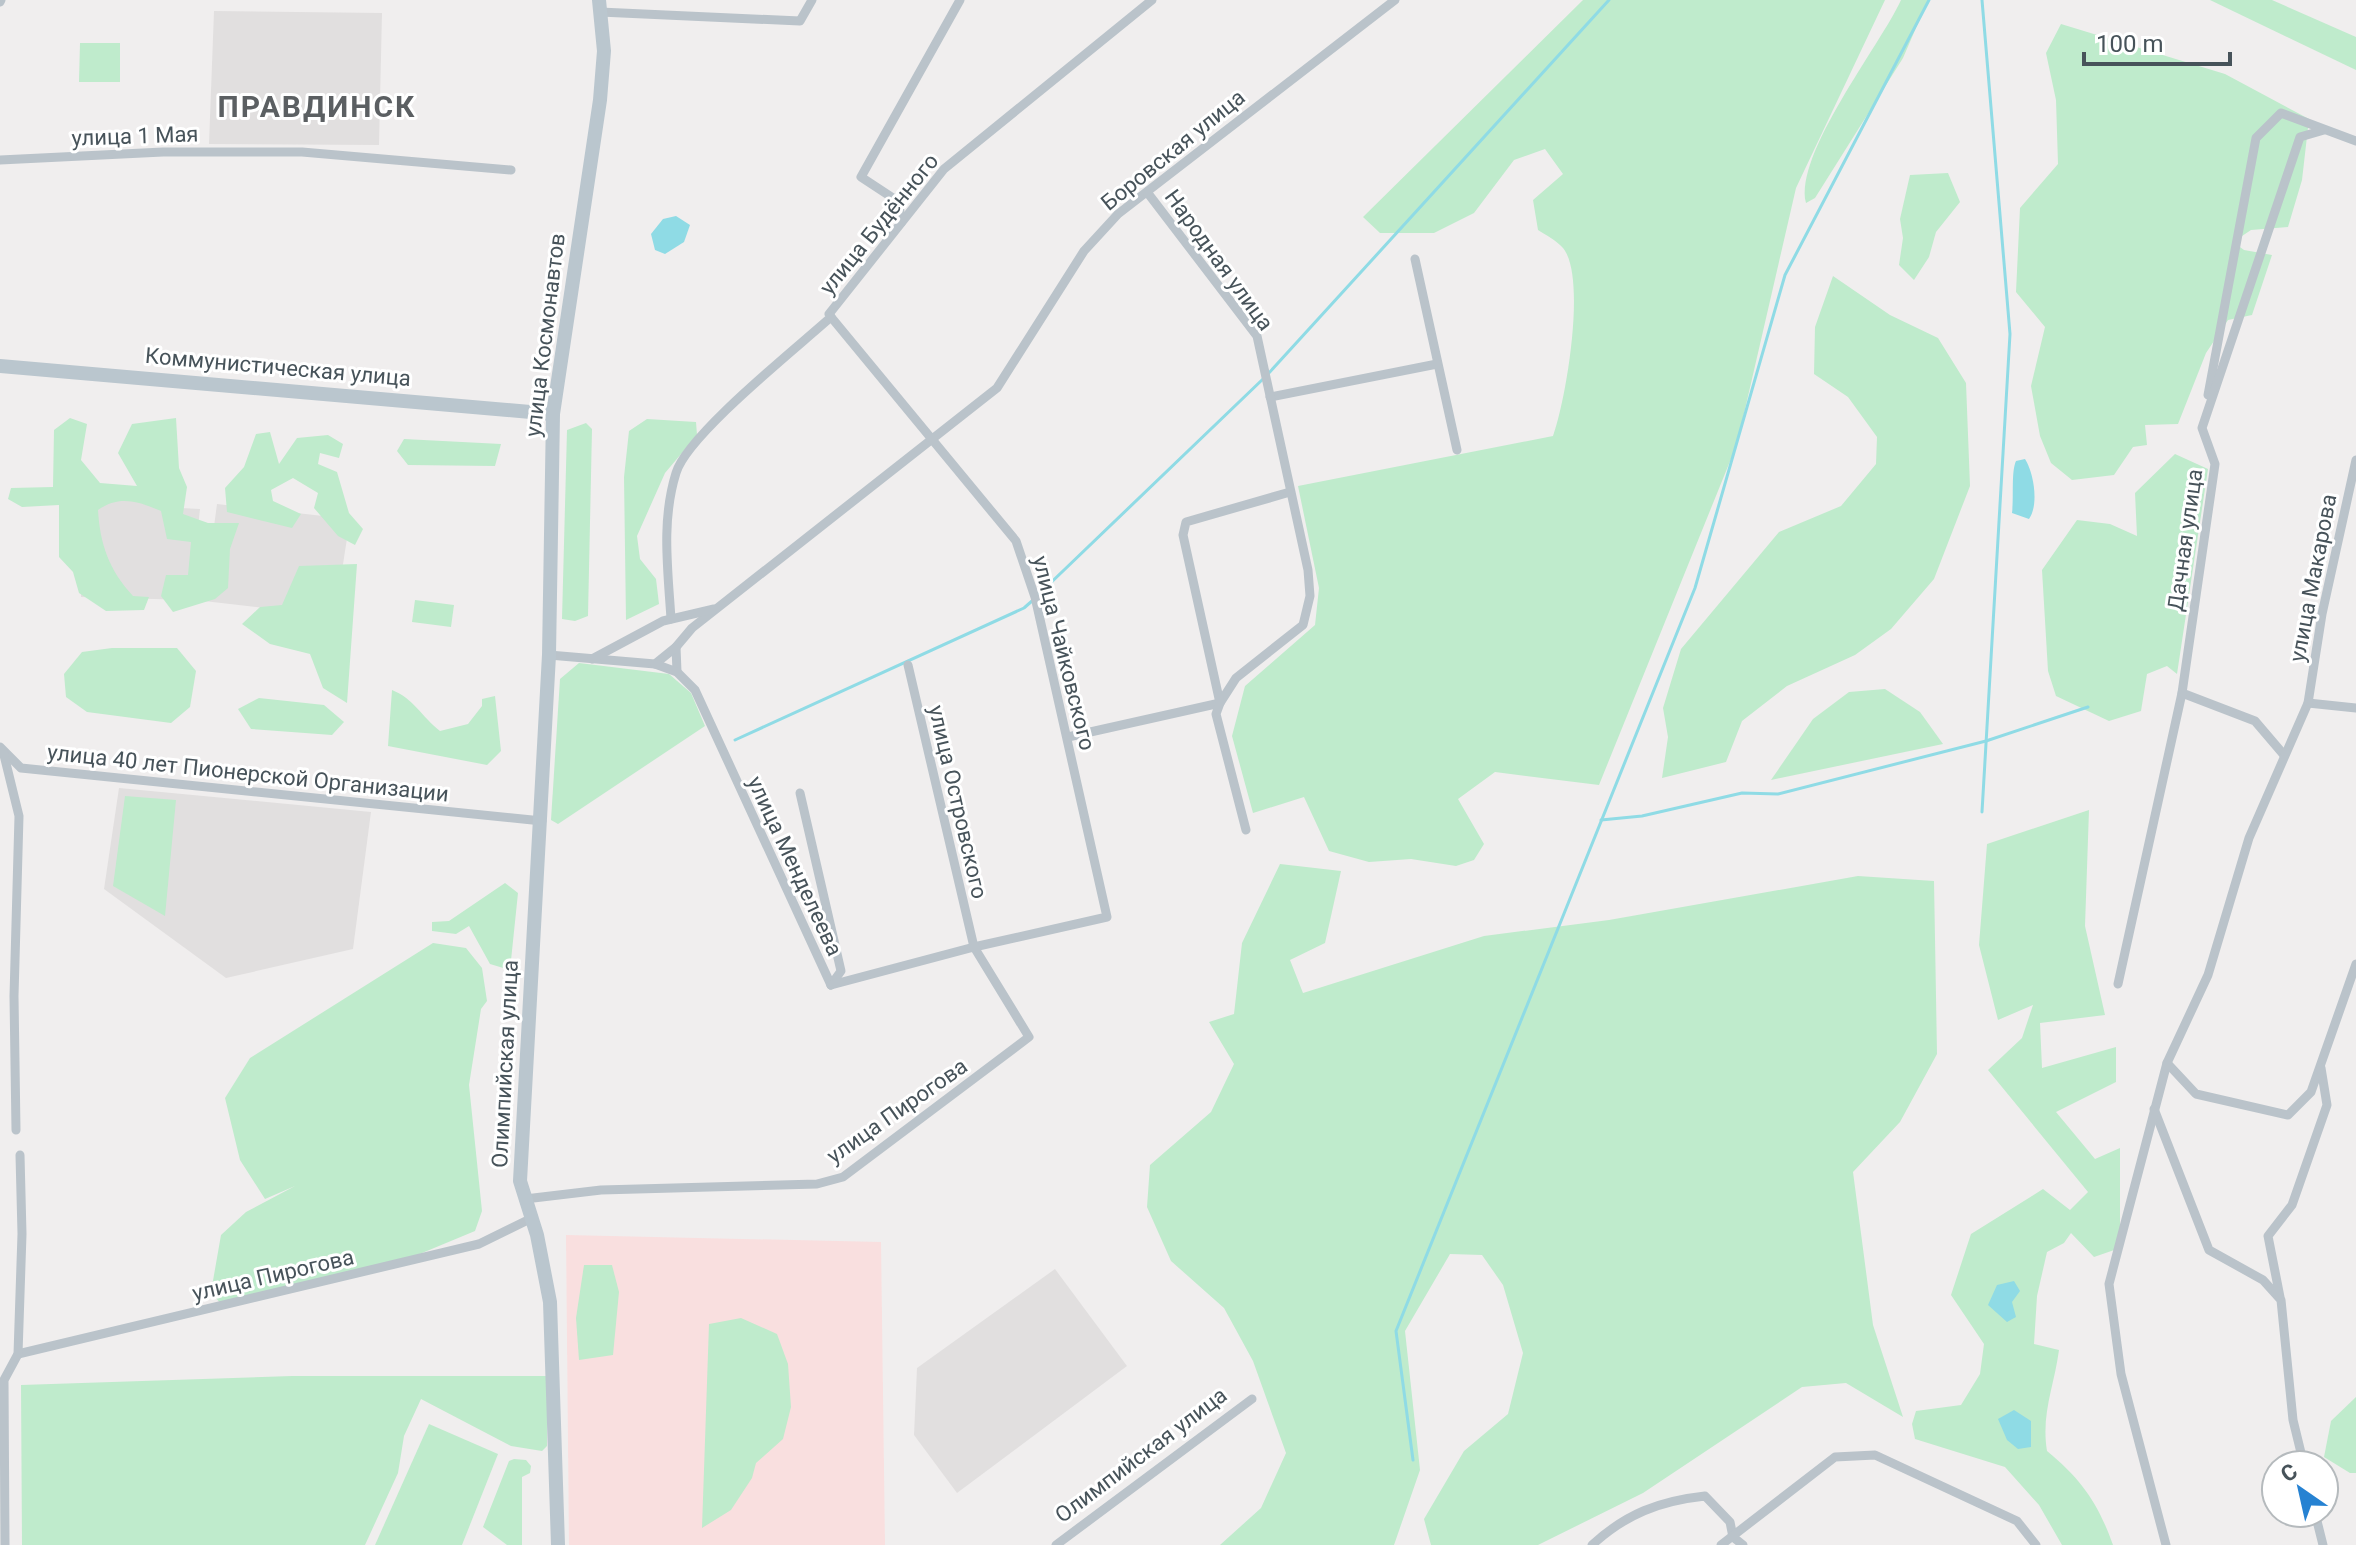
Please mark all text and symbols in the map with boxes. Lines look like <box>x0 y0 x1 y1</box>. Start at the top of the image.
scale bar <box>2084 16 2230 66</box>
text: 100 m <box>2096 30 2163 58</box>
street label: Боровская улица <box>1096 85 1250 215</box>
district label: ПРАВДИНСК <box>218 89 416 124</box>
street label: улица 1 Мая <box>71 121 199 151</box>
street label: улица Будённого <box>815 149 943 299</box>
street label: Народная улица <box>1160 185 1278 335</box>
street label: улица Космонавтов <box>520 232 570 438</box>
street label: Коммунистическая улица <box>144 343 412 391</box>
street label: Дачная улица <box>2163 467 2207 613</box>
street label: улица Макарова <box>2284 492 2342 664</box>
street label: улица Чайковского <box>1028 553 1100 753</box>
street label: улица Островского <box>924 703 992 901</box>
street label: улица 40 лет Пионерской Организации <box>46 739 450 807</box>
street label: улица Менделеева <box>742 772 848 960</box>
street label: Олимпийская улица <box>487 959 523 1169</box>
street label: улица Пирогова <box>822 1053 972 1169</box>
street label: улица Пирогова <box>190 1244 356 1306</box>
street label: Олимпийская улица <box>1050 1382 1232 1528</box>
north arrow <box>2260 1449 2340 1529</box>
text: С <box>2276 1458 2302 1487</box>

